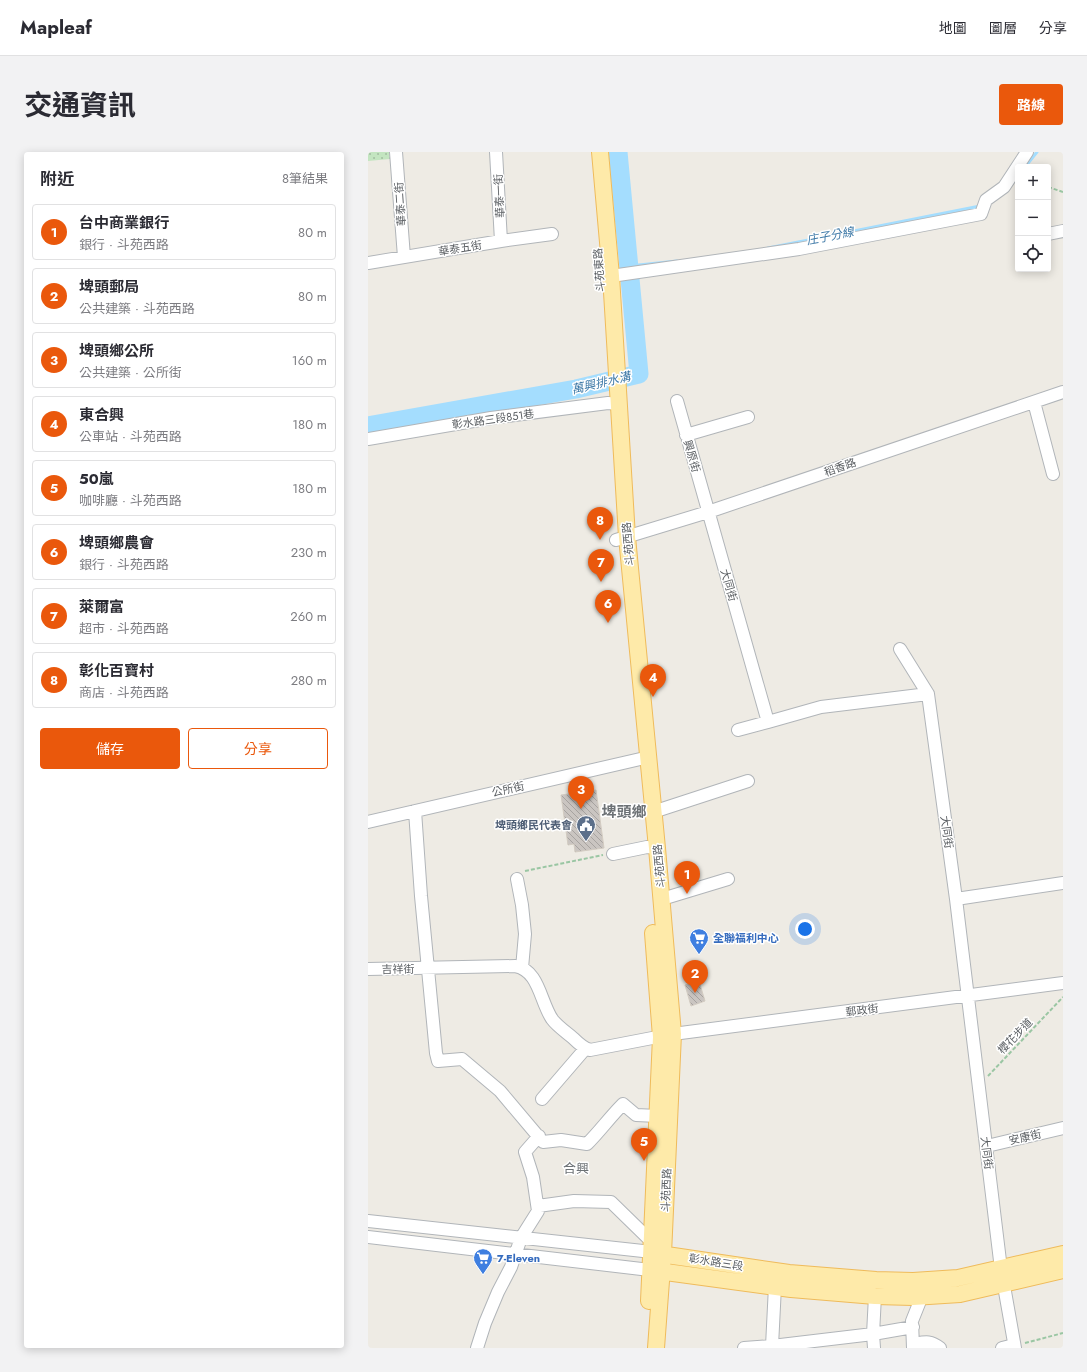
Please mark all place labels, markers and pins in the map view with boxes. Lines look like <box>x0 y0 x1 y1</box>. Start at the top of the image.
pin: 8 <box>587 507 613 540</box>
pin: 7 <box>588 549 614 582</box>
pin: 6 <box>595 590 621 623</box>
pin: 4 <box>640 664 666 697</box>
pin: 3 <box>568 776 594 809</box>
public building icon: 埤頭鄉民代表會 <box>575 814 597 842</box>
place label: 埤頭鄉民代表會 <box>495 817 572 833</box>
pin: 1 <box>674 861 700 894</box>
supermarket icon: 全聯福利中心 <box>688 927 710 955</box>
place label: 全聯福利中心 <box>713 930 779 946</box>
pin: 2 <box>682 960 708 993</box>
pin: 5 <box>631 1128 657 1161</box>
supermarket icon: 7-Eleven <box>472 1247 494 1275</box>
place label: 7-Eleven <box>497 1250 540 1266</box>

